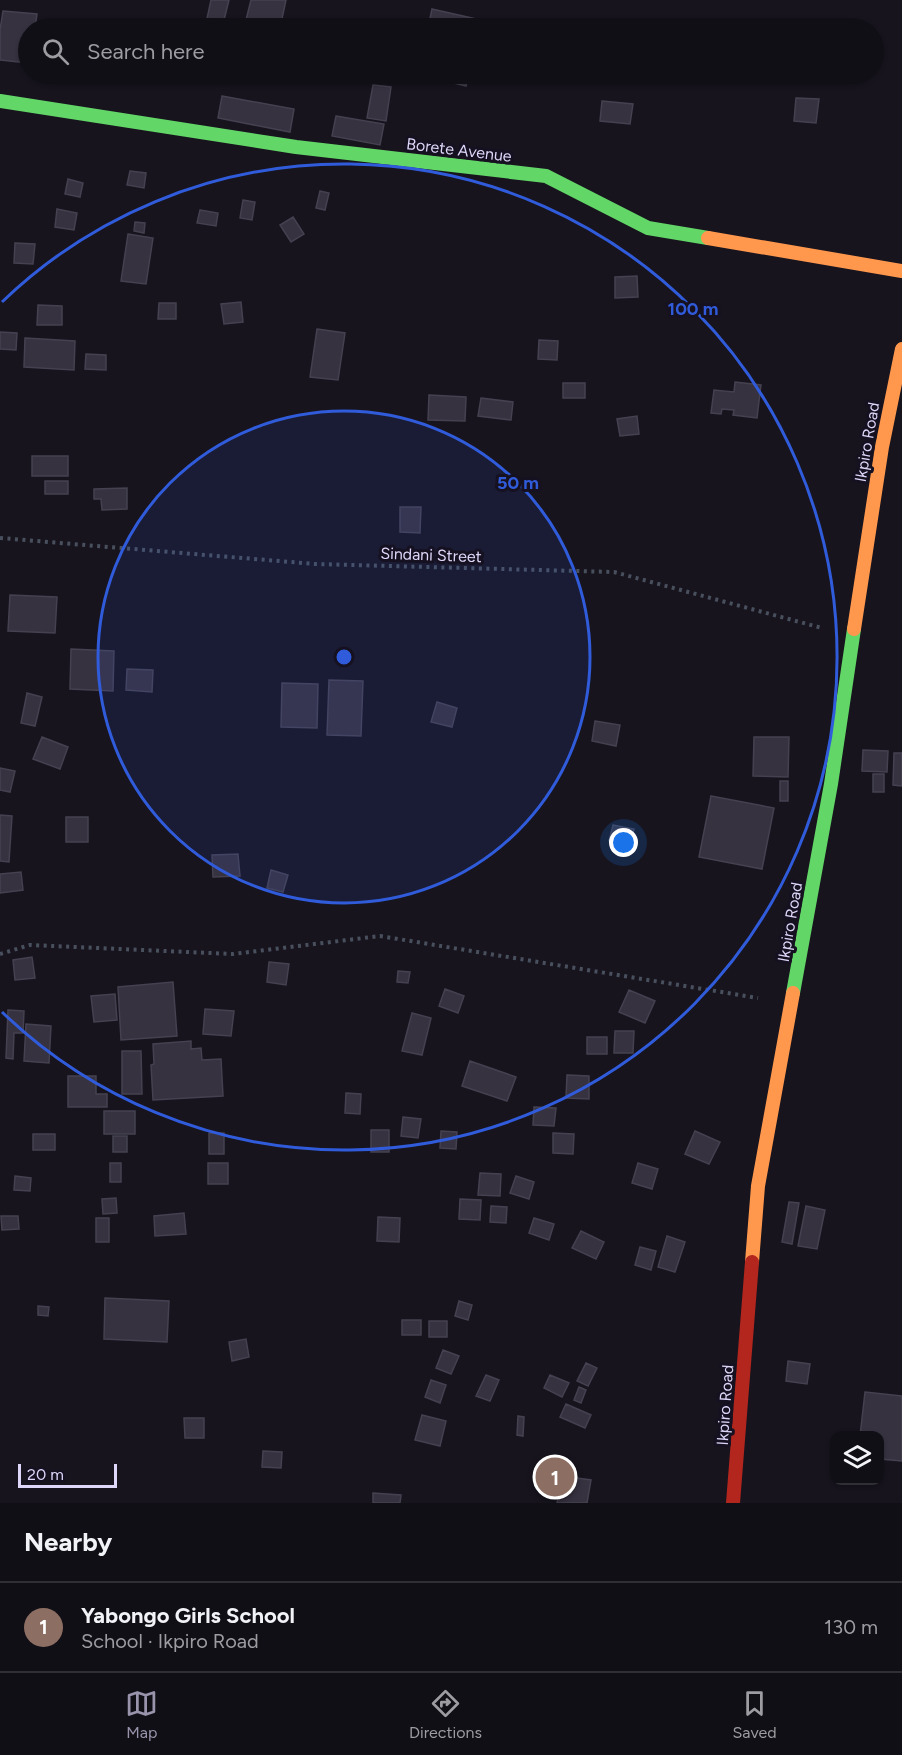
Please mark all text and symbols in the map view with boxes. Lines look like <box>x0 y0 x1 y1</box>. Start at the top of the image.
search box <box>18 18 884 84</box>
icon: search <box>39 35 72 68</box>
text: Search here <box>87 38 205 65</box>
street label: Borete Avenue <box>405 134 513 166</box>
text: 100 m <box>668 298 718 320</box>
street label: Ikpiro Road <box>851 401 883 483</box>
text: 50 m <box>497 472 539 494</box>
street label: Sindani Street <box>380 544 482 566</box>
centre of rings <box>334 647 354 667</box>
your location <box>609 828 638 857</box>
street label: Ikpiro Road <box>774 881 806 963</box>
street label: Ikpiro Road <box>713 1364 737 1446</box>
map controls <box>830 1431 884 1485</box>
button: layers <box>830 1431 884 1485</box>
pin: 1 <box>536 1454 574 1500</box>
scale bar <box>18 1461 117 1488</box>
text: 20 m <box>27 1465 64 1484</box>
text: Nearby <box>24 1526 112 1558</box>
text: Yabongo Girls School <box>81 1602 295 1629</box>
text: 1 <box>39 1615 48 1639</box>
text: 130 m <box>824 1615 878 1639</box>
text: School · Ikpiro Road <box>81 1629 259 1653</box>
tab: Map <box>125 1687 158 1742</box>
tab: Directions <box>409 1687 482 1742</box>
tab: Saved <box>733 1687 777 1742</box>

